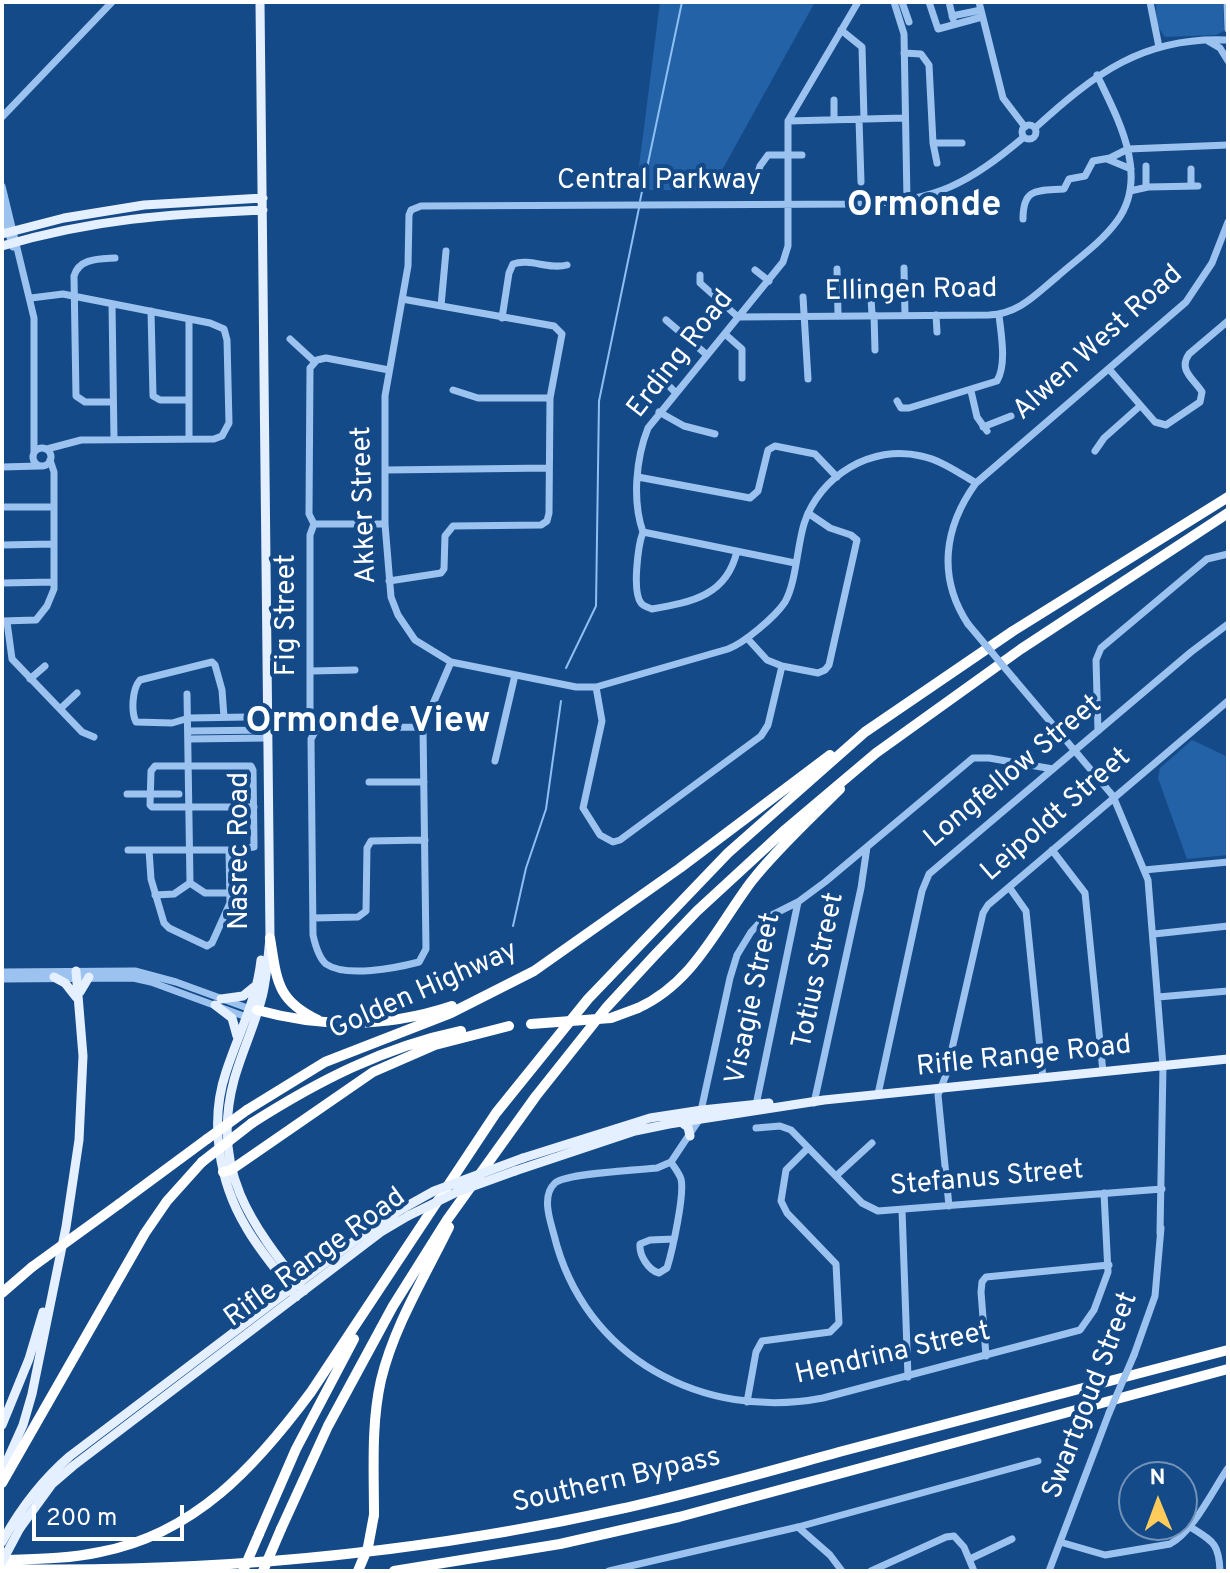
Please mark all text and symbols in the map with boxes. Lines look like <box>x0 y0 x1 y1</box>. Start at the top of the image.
street label: Central Parkway <box>557 165 761 199</box>
district label: Ormonde <box>847 186 1001 230</box>
street label: Alwen West Road <box>1007 259 1191 429</box>
street label: Ellingen Road <box>824 274 998 310</box>
street label: Erding Road <box>622 284 742 426</box>
street label: Akker Street <box>346 426 386 584</box>
street label: Fig Street <box>271 554 305 676</box>
street label: Longfellow Street <box>919 689 1109 857</box>
district label: Ormonde View <box>245 702 491 746</box>
street label: Leipoldt Street <box>975 742 1139 890</box>
street label: Nasrec Road <box>224 772 258 930</box>
street label: Totius Street <box>787 890 853 1052</box>
street label: Visagie Street <box>720 910 790 1088</box>
street label: Golden Highway <box>325 935 523 1049</box>
street label: Rifle Range Road <box>915 1030 1133 1086</box>
street label: Stefanus Street <box>889 1155 1085 1205</box>
street label: Rifle Range Road <box>219 1182 413 1336</box>
street label: Swartgoud Street <box>1037 1288 1147 1504</box>
street label: Hendrina Street <box>792 1316 994 1394</box>
street label: Southern Bypass <box>510 1442 724 1522</box>
north arrow <box>1118 1461 1198 1541</box>
text: N <box>1149 1465 1166 1492</box>
scale bar <box>36 1489 188 1539</box>
text: 200 m <box>46 1504 117 1534</box>

